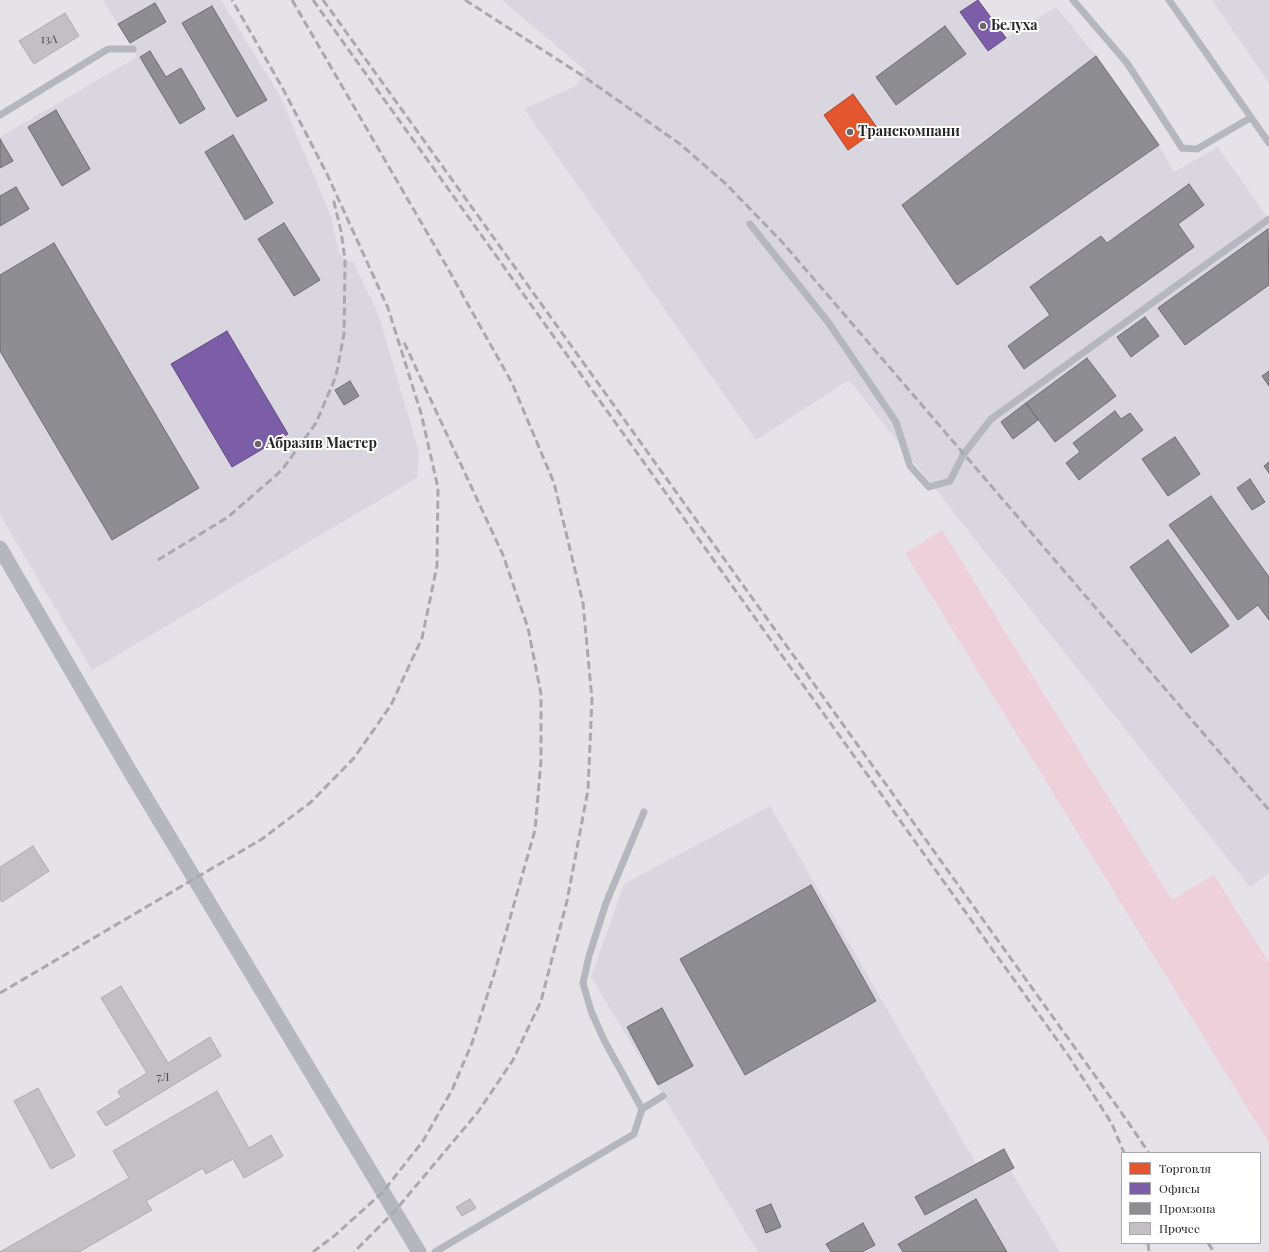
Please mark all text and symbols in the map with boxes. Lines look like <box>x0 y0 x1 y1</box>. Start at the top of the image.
place label: Белуха <box>991 18 1037 34</box>
marker: Белуха <box>978 21 988 31</box>
house number: 13А <box>40 32 58 46</box>
place label: Транскомпани <box>858 124 960 140</box>
marker: Транскомпани <box>845 127 855 137</box>
place label: Абразив Мастер <box>266 436 377 452</box>
marker: Абразив Мастер <box>253 439 263 449</box>
house number: 7Л <box>156 1070 170 1084</box>
legend <box>1121 1152 1261 1244</box>
text: Торговля <box>1159 1160 1211 1176</box>
text: Офисы <box>1159 1180 1200 1196</box>
text: Промзона <box>1159 1200 1216 1216</box>
text: Прочее <box>1159 1220 1200 1236</box>

